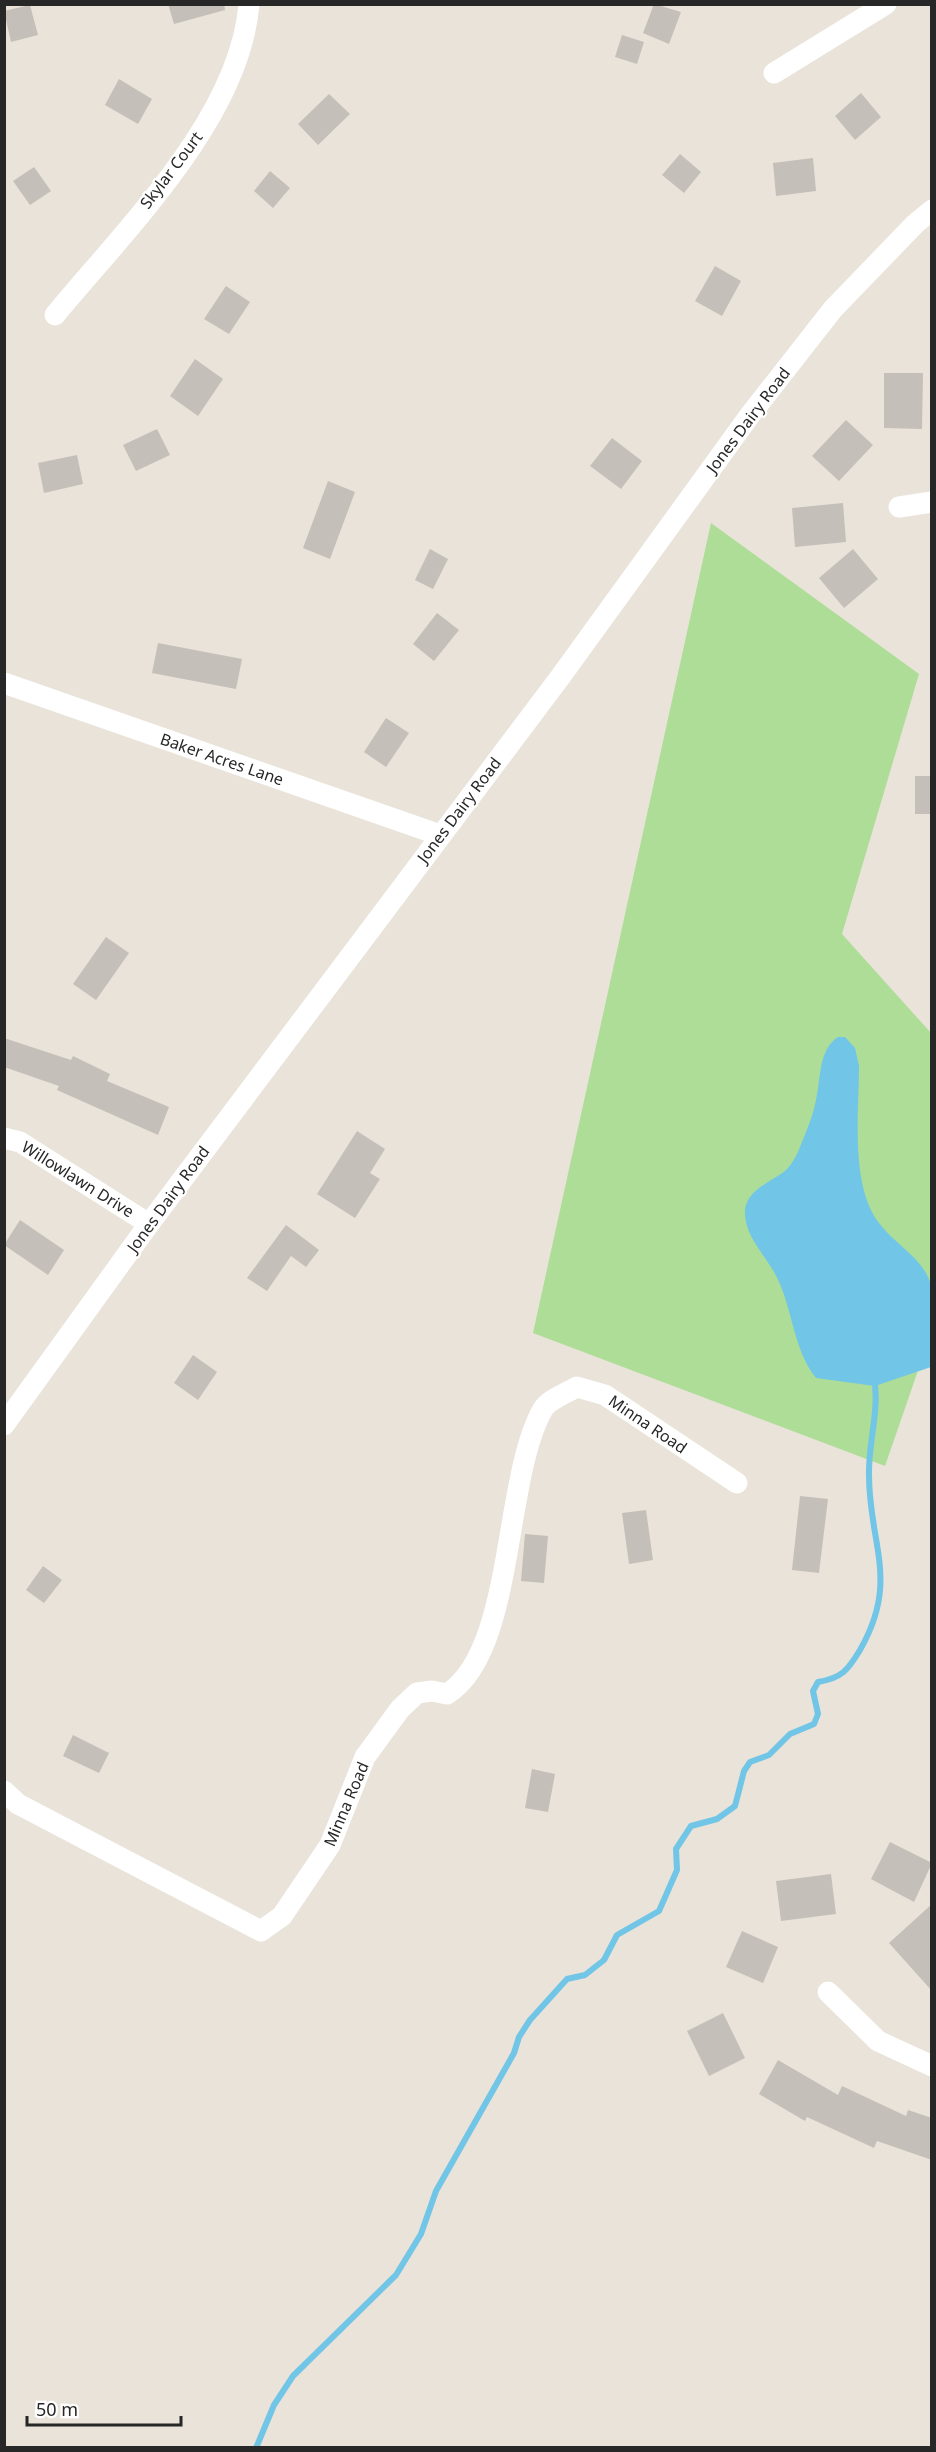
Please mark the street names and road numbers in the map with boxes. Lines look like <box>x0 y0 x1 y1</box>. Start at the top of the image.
street label: Skylar Court <box>135 127 207 213</box>
street label: Jones Dairy Road <box>700 363 795 479</box>
street label: Baker Acres Lane <box>157 728 287 790</box>
street label: Jones Dairy Road <box>411 753 506 869</box>
street label: Willowlawn Drive <box>18 1136 138 1222</box>
street label: Jones Dairy Road <box>121 1141 214 1258</box>
street label: Minna Road <box>605 1390 691 1458</box>
street label: Minna Road <box>318 1758 374 1850</box>

